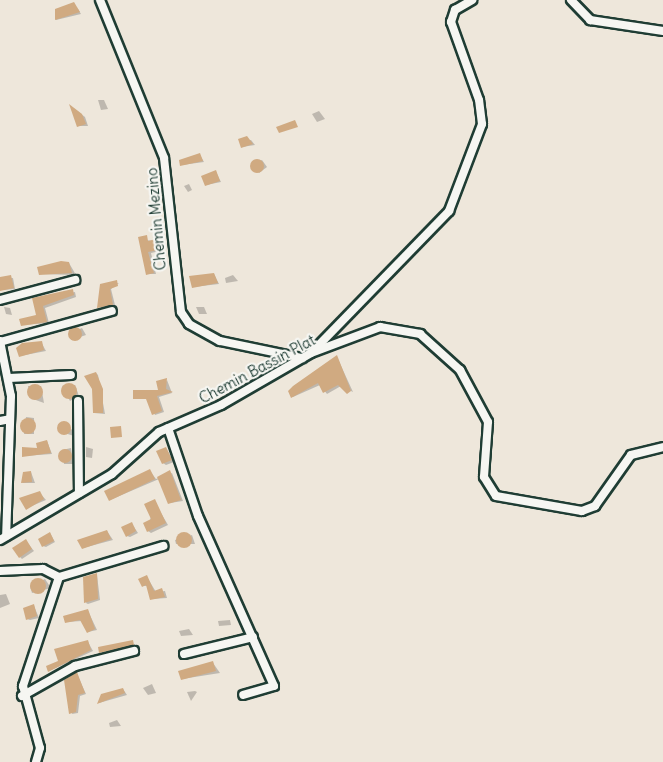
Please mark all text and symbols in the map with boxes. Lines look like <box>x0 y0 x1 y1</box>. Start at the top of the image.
street label: Chemin Mezino <box>143 167 169 271</box>
street label: Chemin Bassin Plat <box>196 331 318 407</box>

